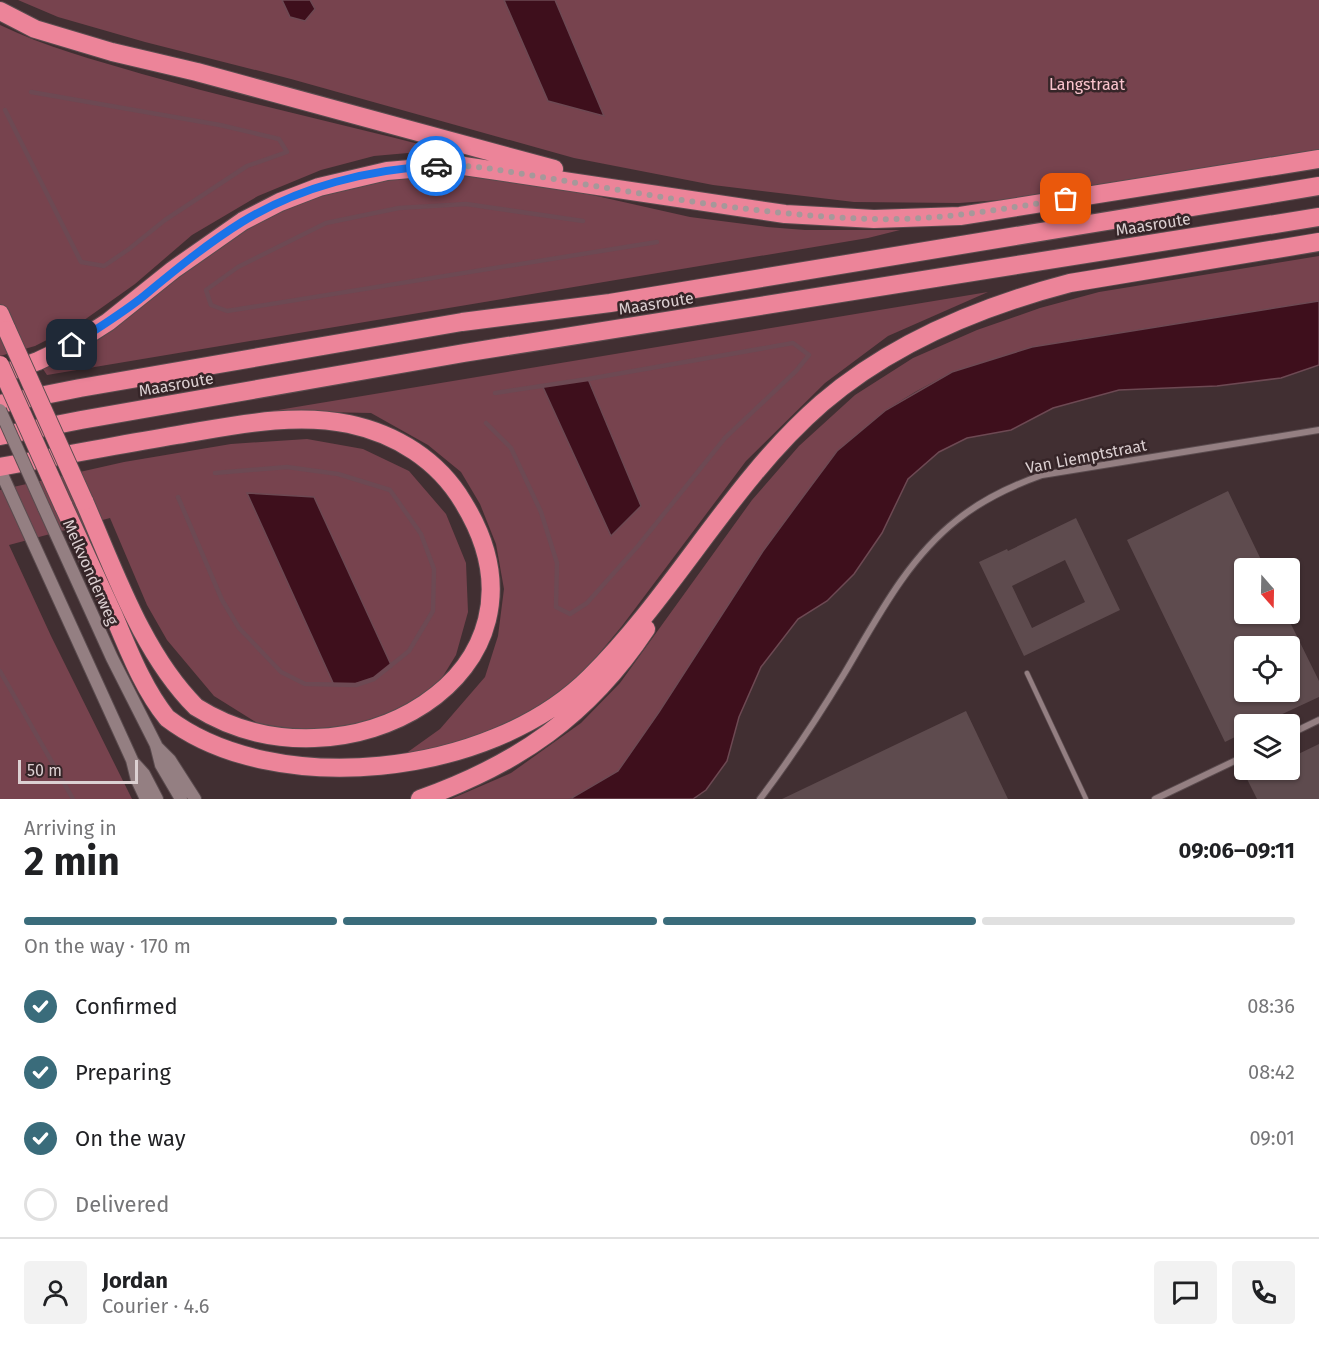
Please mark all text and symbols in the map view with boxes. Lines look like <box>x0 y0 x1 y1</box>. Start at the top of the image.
park label: Langstraat <box>1049 75 1125 94</box>
courier <box>406 136 466 196</box>
icon: car <box>420 150 453 183</box>
pin <box>1040 173 1091 224</box>
icon: bag <box>1049 182 1082 215</box>
street label: Maasroute <box>1114 209 1192 240</box>
street label: Maasroute <box>617 288 695 319</box>
pin <box>46 319 97 370</box>
icon: home <box>55 328 88 361</box>
street label: Maasroute <box>137 369 215 400</box>
street label: Van Liemptstraat <box>1024 435 1148 478</box>
street label: Melkvonderweg <box>59 516 123 629</box>
north arrow <box>1234 558 1300 624</box>
map controls <box>1234 558 1300 780</box>
button: locate <box>1234 636 1300 702</box>
button: layers <box>1234 714 1300 780</box>
scale bar <box>18 757 138 784</box>
text: 50 m <box>27 761 62 780</box>
text: Arriving in <box>24 816 117 840</box>
text: 09:06–09:11 <box>1179 837 1295 864</box>
text: 2 min <box>24 839 120 885</box>
text: On the way · 170 m <box>24 934 191 958</box>
icon: check <box>24 990 57 1023</box>
text: Confirmed <box>75 993 178 1020</box>
text: 08:36 <box>1247 994 1295 1018</box>
icon: check <box>24 1056 57 1089</box>
text: Preparing <box>75 1059 171 1086</box>
text: 08:42 <box>1248 1060 1295 1084</box>
icon: check <box>24 1122 57 1155</box>
text: On the way <box>75 1125 186 1152</box>
text: 09:01 <box>1249 1126 1295 1150</box>
text: Delivered <box>75 1191 170 1218</box>
button: person <box>24 1261 87 1324</box>
button: chat <box>1154 1261 1217 1324</box>
button: phone <box>1232 1261 1295 1324</box>
text: Jordan <box>102 1267 168 1294</box>
text: Courier · 4.6 <box>102 1294 209 1318</box>

